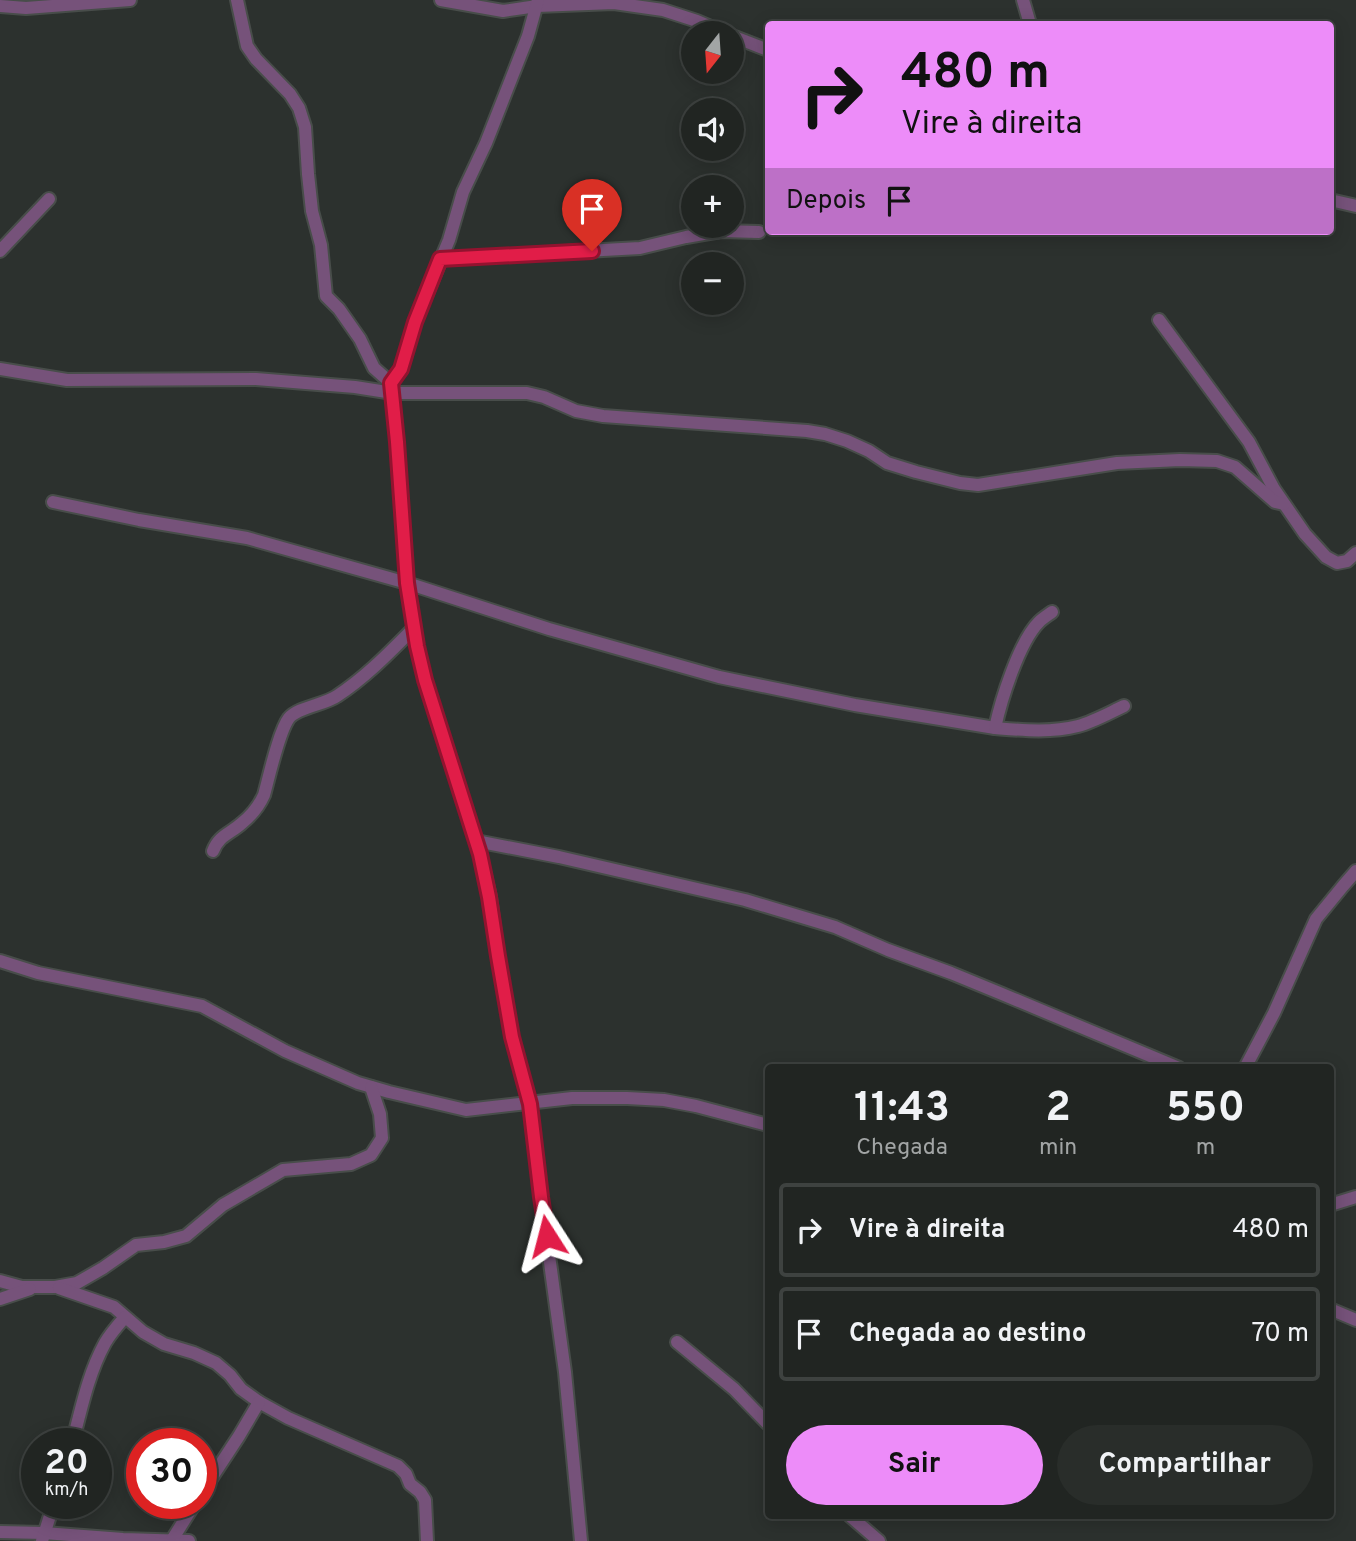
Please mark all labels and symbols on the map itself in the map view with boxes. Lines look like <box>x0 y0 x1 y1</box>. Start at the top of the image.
north arrow <box>681 21 744 84</box>
pin <box>562 179 622 251</box>
position arrow <box>510 1199 584 1273</box>
speed limit sign: 30 <box>126 1428 217 1519</box>

